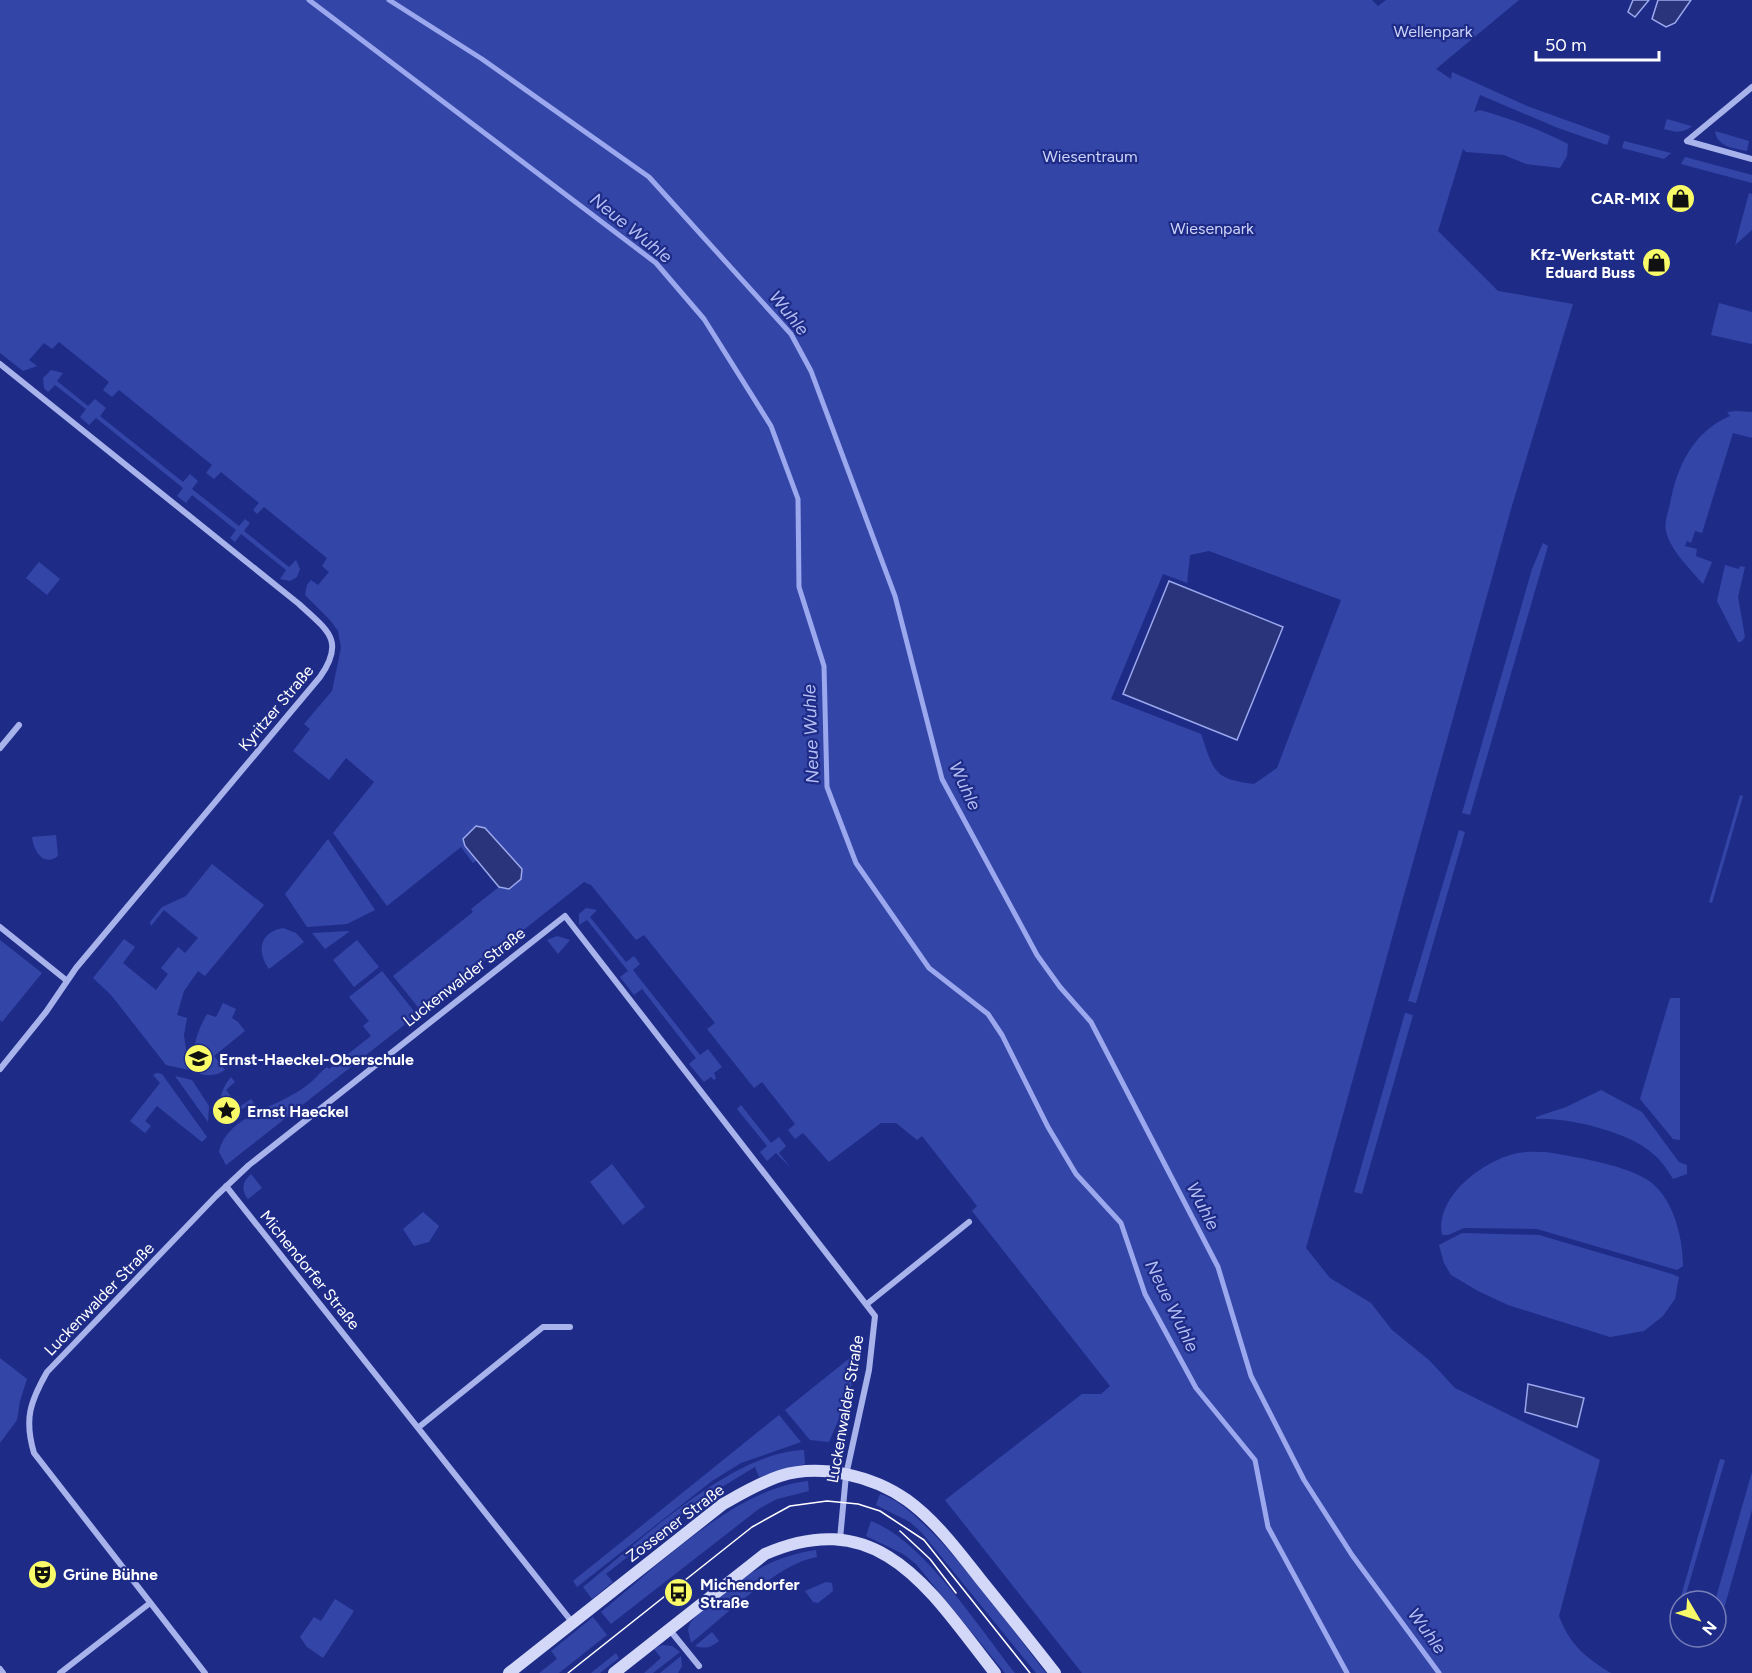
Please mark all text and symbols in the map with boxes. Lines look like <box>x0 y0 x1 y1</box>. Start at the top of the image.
park label: Wellenpark <box>1394 22 1473 41</box>
scale bar <box>1536 24 1659 62</box>
text: 50 m <box>1545 34 1587 56</box>
park label: Wiesentraum <box>1042 147 1138 166</box>
shop icon: CAR-MIX <box>1665 182 1697 214</box>
water label: Neue Wuhle <box>586 188 677 268</box>
place label: CAR-MIX <box>1591 189 1660 208</box>
park label: Wiesenpark <box>1170 219 1254 238</box>
place label: Kfz-Werkstatt Eduard Buss <box>1530 245 1636 282</box>
shop icon: Kfz-Werkstatt Eduard Buss <box>1640 247 1672 279</box>
water label: Wuhle <box>764 286 814 340</box>
street label: Kyritzer Straße <box>235 661 318 755</box>
water label: Neue Wuhle <box>798 684 824 784</box>
water label: Wuhle <box>944 758 986 814</box>
street label: Luckenwalder Straße <box>399 923 529 1031</box>
school or university icon: Ernst-Haeckel-Oberschule <box>182 1043 214 1075</box>
place label: Ernst-Haeckel-Oberschule <box>219 1050 414 1069</box>
place icon: Ernst Haeckel <box>210 1095 242 1127</box>
place label: Ernst Haeckel <box>247 1102 348 1121</box>
water label: Wuhle <box>1182 1178 1224 1234</box>
street label: Michendorfer Straße <box>256 1207 364 1334</box>
street label: Luckenwalder Straße <box>40 1238 158 1359</box>
water label: Neue Wuhle <box>1140 1257 1204 1356</box>
street label: Luckenwalder Straße <box>823 1333 867 1484</box>
street label: Zossener Straße <box>622 1480 728 1566</box>
theatre icon: Grüne Bühne <box>26 1558 58 1590</box>
place label: Grüne Bühne <box>63 1565 158 1584</box>
place label: Michendorfer Straße <box>700 1575 800 1612</box>
bus stop icon: Michendorfer Straße <box>663 1577 695 1609</box>
north arrow <box>1668 1589 1728 1649</box>
water label: Wuhle <box>1403 1604 1451 1658</box>
text: N <box>1698 1617 1721 1639</box>

